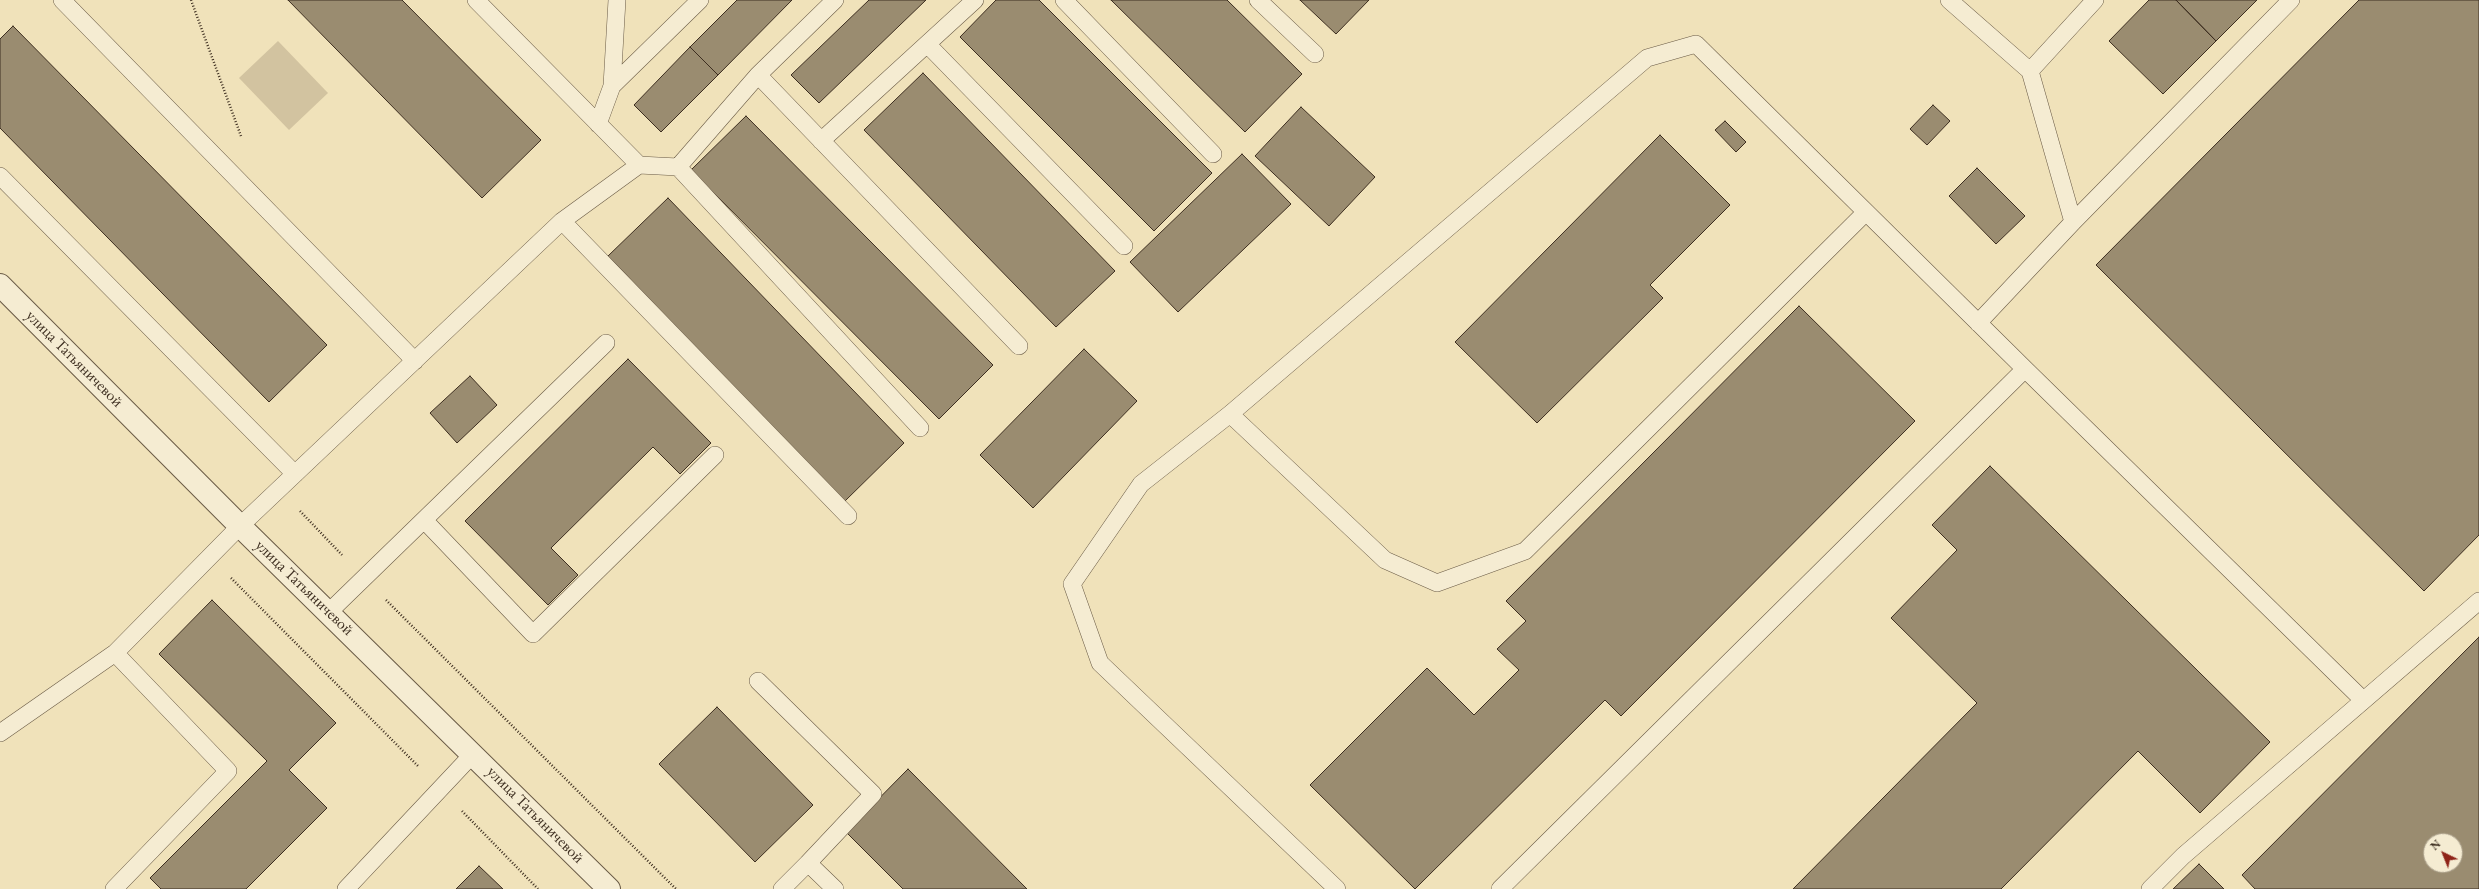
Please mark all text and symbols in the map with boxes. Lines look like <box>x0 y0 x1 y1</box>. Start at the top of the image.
street label: улица Татьяничевой <box>21 306 127 412</box>
street label: улица Татьяничевой <box>251 536 357 640</box>
street label: улица Татьяничевой <box>482 762 588 868</box>
north arrow <box>2423 833 2463 873</box>
text: N <box>2427 837 2444 853</box>

